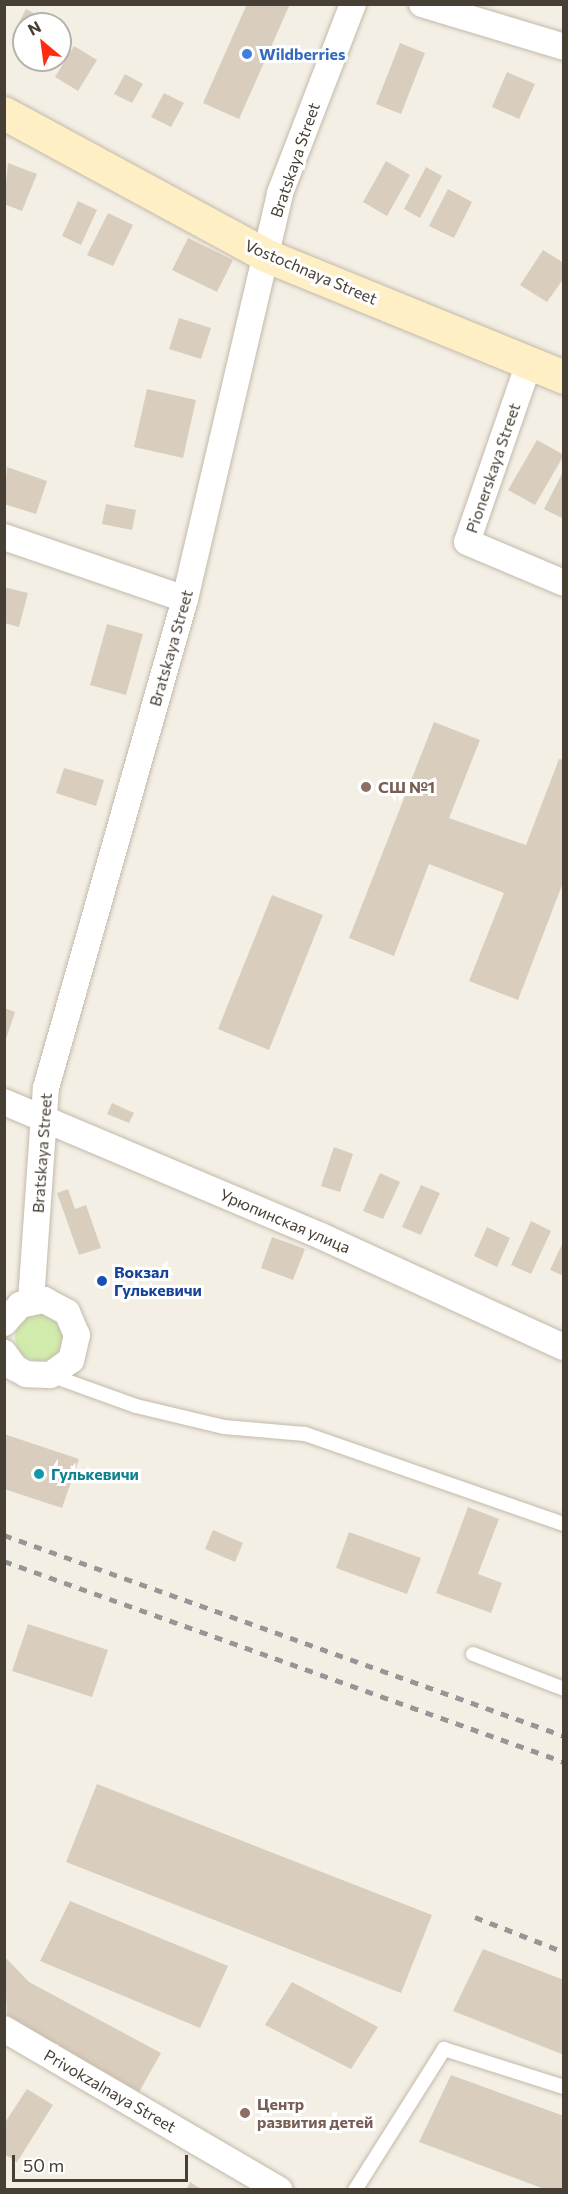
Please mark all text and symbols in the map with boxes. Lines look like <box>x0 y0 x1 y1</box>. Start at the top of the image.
north arrow <box>12 12 72 72</box>
text: N <box>24 16 44 39</box>
place label: Wildberries <box>259 44 345 64</box>
marker: Wildberries <box>240 47 254 61</box>
street label: Bratskaya Street <box>266 100 324 220</box>
street label: Vostochnaya Street <box>242 235 380 309</box>
street label: Pionerskaya Street <box>462 400 524 536</box>
street label: Bratskaya Street <box>145 587 197 709</box>
place label: СШ №1 <box>378 777 435 797</box>
marker: СШ №1 <box>359 780 373 794</box>
street label: Bratskaya Street <box>28 1092 56 1214</box>
street label: Урюпинская улица <box>217 1185 353 1257</box>
place label: Вокзал Гулькевичи <box>114 1262 202 1300</box>
marker: Вокзал Гулькевичи <box>95 1274 109 1288</box>
place label: Гулькевичи <box>51 1464 139 1484</box>
marker: Гулькевичи <box>32 1467 46 1481</box>
street label: Privokzalnaya Street <box>41 2045 179 2137</box>
place label: Центр развития детей <box>257 2094 373 2132</box>
marker: Центр развития детей <box>238 2106 252 2120</box>
scale bar <box>15 2143 190 2181</box>
text: 50 m <box>23 2154 64 2176</box>

